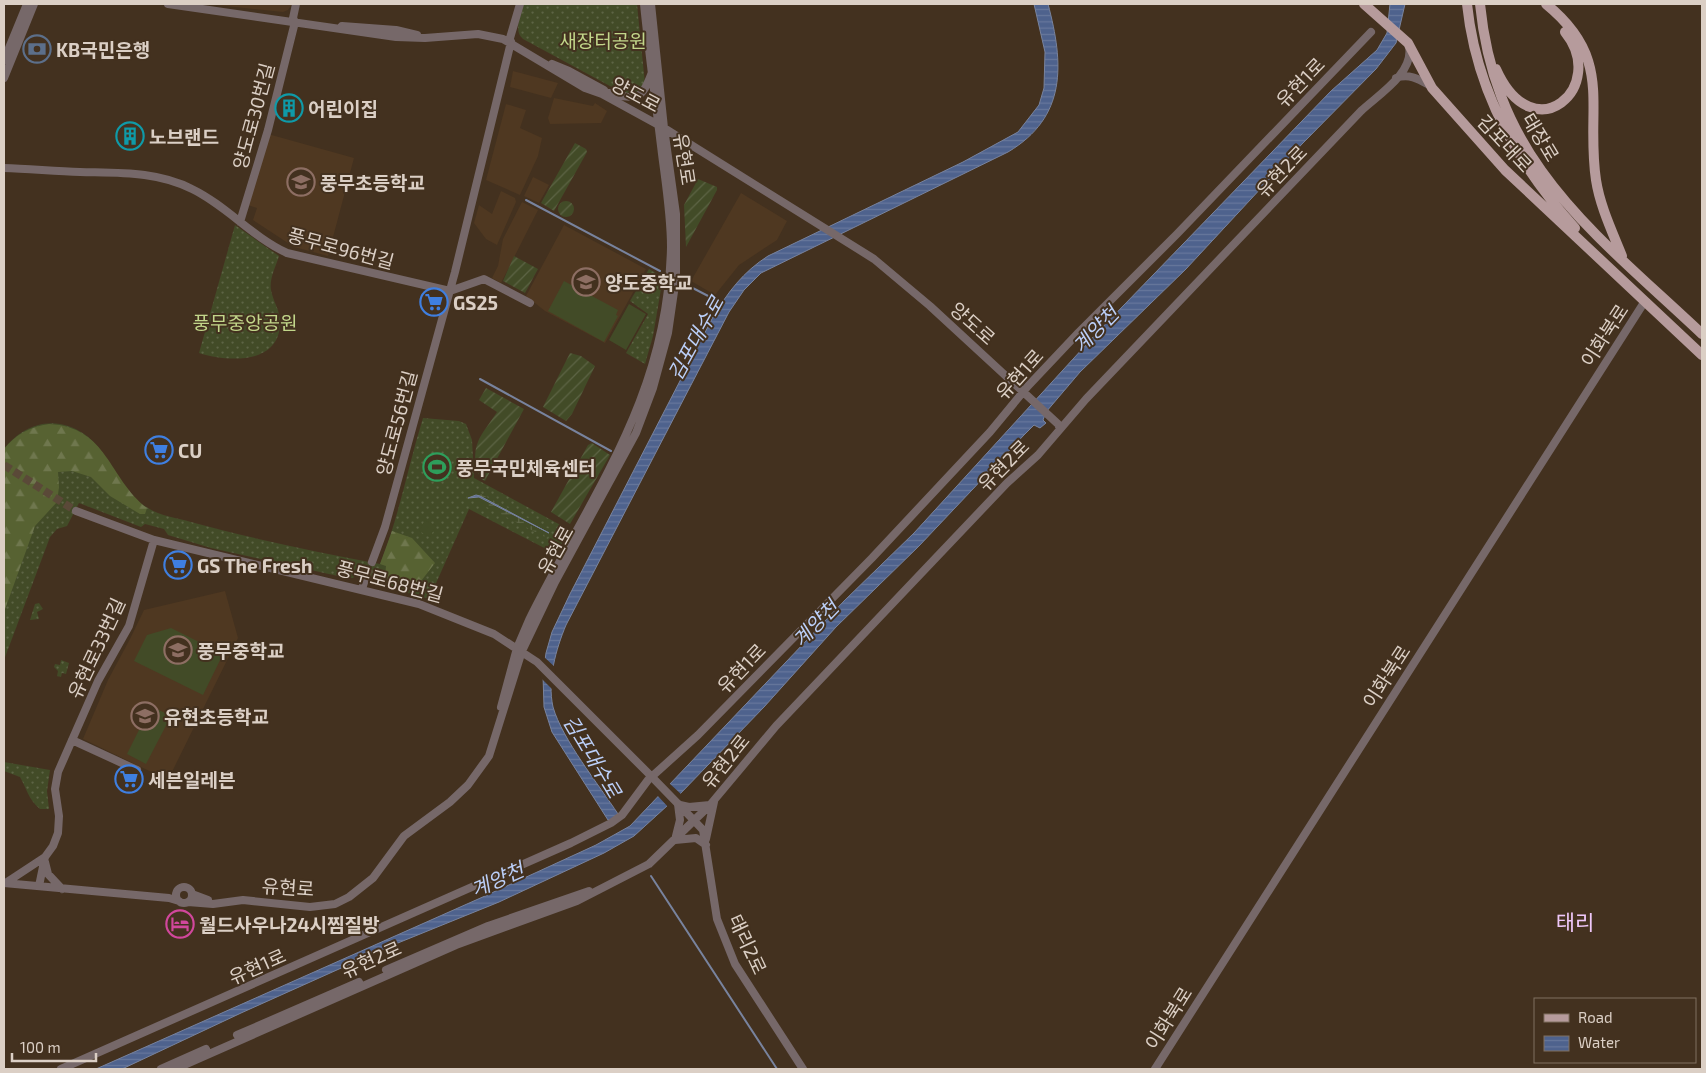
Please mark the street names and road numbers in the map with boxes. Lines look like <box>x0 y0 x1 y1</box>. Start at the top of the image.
street label: 유현1로 <box>1271 52 1329 112</box>
street label: 양도로30번길 <box>228 60 278 172</box>
street label: 양도로 <box>607 72 665 116</box>
street label: 태장로 <box>1518 109 1564 165</box>
street label: 김포대로 <box>1473 110 1537 176</box>
street label: 유현로 <box>670 131 700 187</box>
street label: 유현2로 <box>1251 140 1311 202</box>
street label: 풍무로96번길 <box>285 223 397 273</box>
street label: 양도로 <box>946 297 1000 349</box>
street label: 이화북로 <box>1575 299 1633 371</box>
street label: 유현1로 <box>990 344 1048 404</box>
street label: 양도로56번길 <box>371 368 421 478</box>
street label: 유현2로 <box>973 435 1033 495</box>
street label: 유현로 <box>532 521 578 579</box>
street label: 풍무로68번길 <box>334 556 446 606</box>
street label: 유현로33번길 <box>63 594 129 702</box>
street label: 유현1로 <box>712 638 770 698</box>
street label: 이화북로 <box>1357 640 1415 712</box>
street label: 유현2로 <box>696 729 754 793</box>
street label: 유현로 <box>261 874 315 900</box>
street label: 태리2로 <box>724 911 772 977</box>
street label: 유현2로 <box>337 936 405 982</box>
street label: 유현1로 <box>225 943 289 989</box>
street label: 이화북로 <box>1140 982 1196 1054</box>

